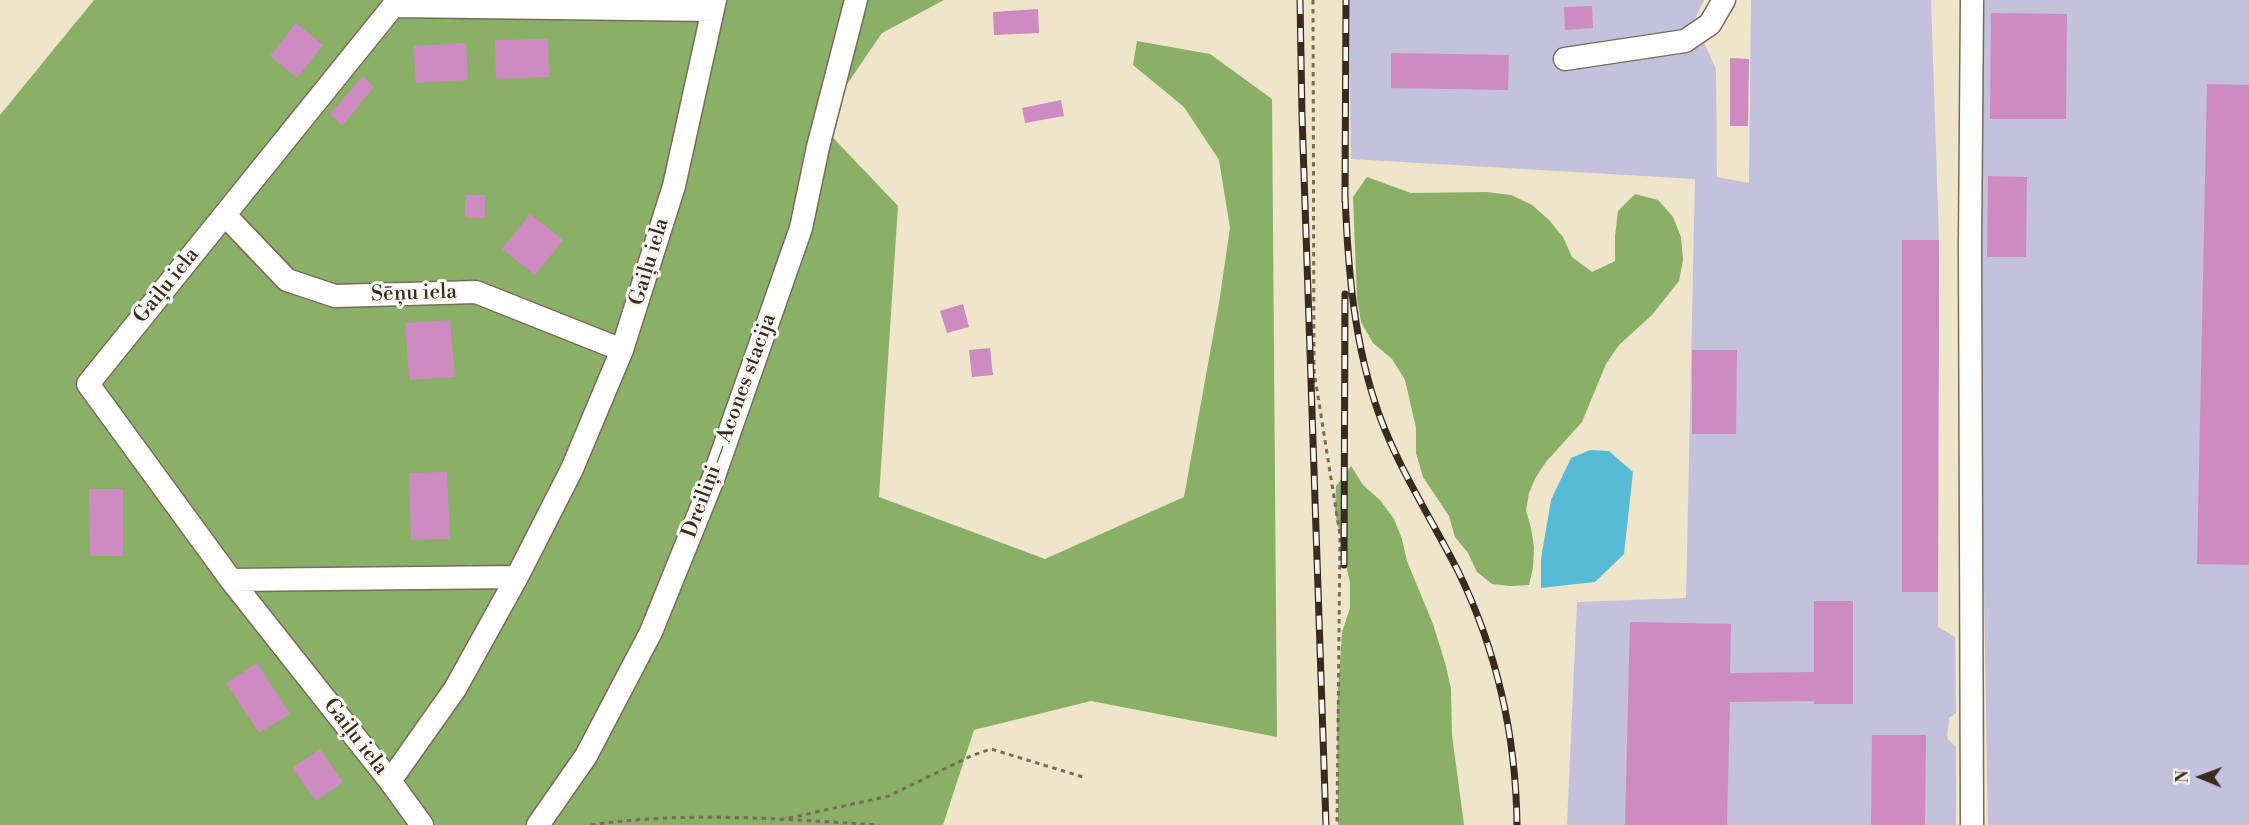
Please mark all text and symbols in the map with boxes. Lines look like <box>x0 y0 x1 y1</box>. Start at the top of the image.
street label: Gaiļu iela <box>625 215 675 309</box>
street label: Gaiļu iela <box>129 243 205 329</box>
street label: Sēņu iela <box>371 280 457 308</box>
street label: Dreiliņi — Acones stacija <box>678 310 782 542</box>
street label: Gaiļu iela <box>317 694 393 780</box>
north arrow <box>2171 747 2231 807</box>
text: N <box>2173 770 2193 783</box>

